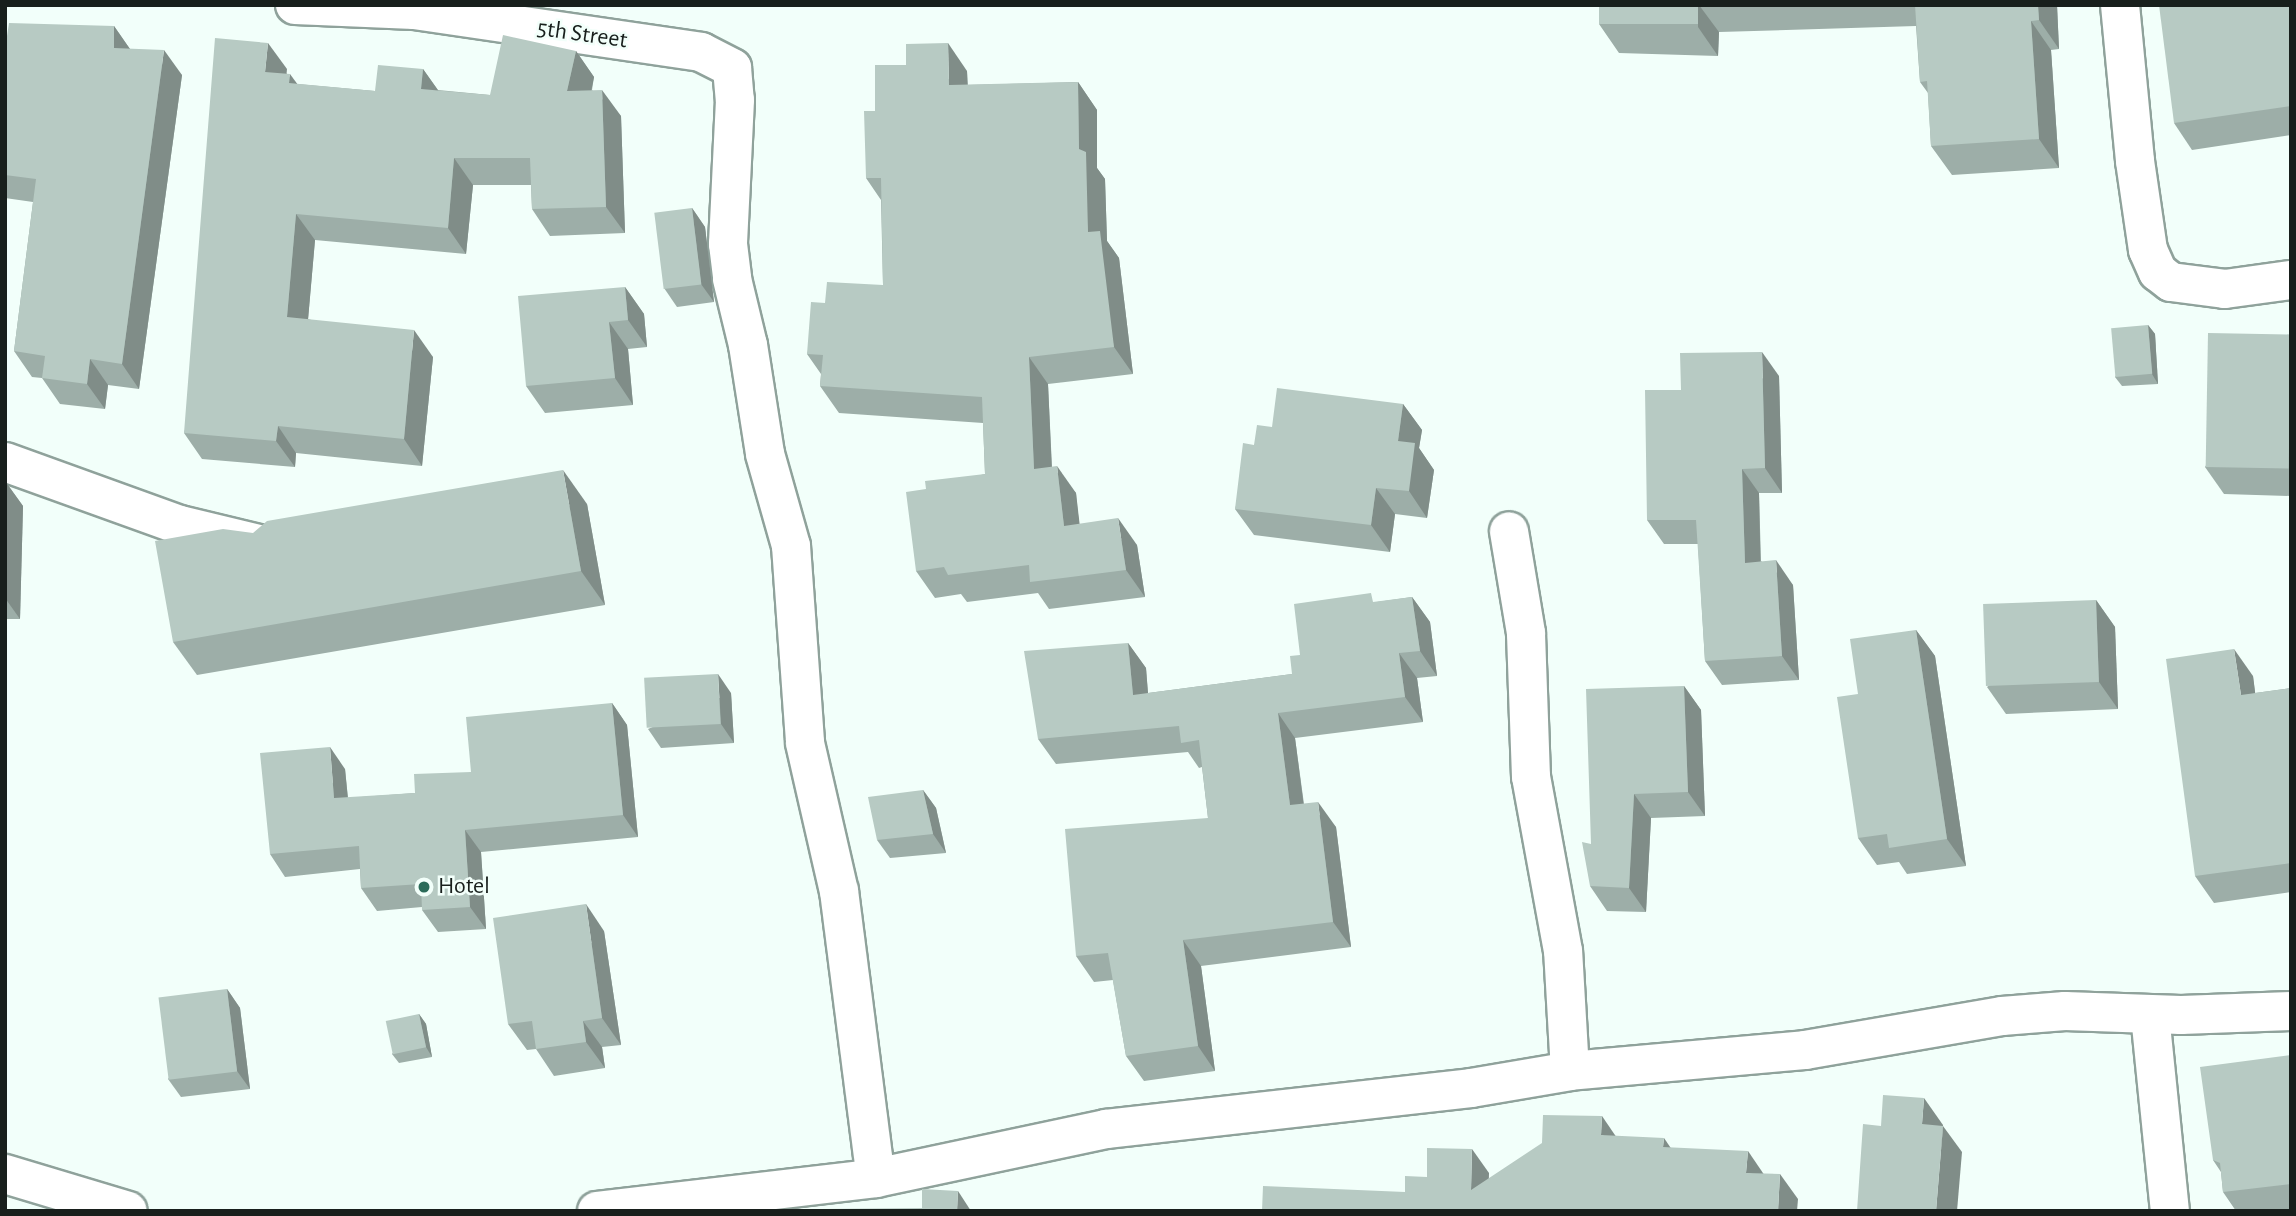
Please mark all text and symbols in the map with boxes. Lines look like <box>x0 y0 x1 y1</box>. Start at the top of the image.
street label: 5th Street <box>535 14 629 56</box>
place label: Hotel <box>438 873 490 901</box>
marker: Hotel <box>416 879 432 895</box>

